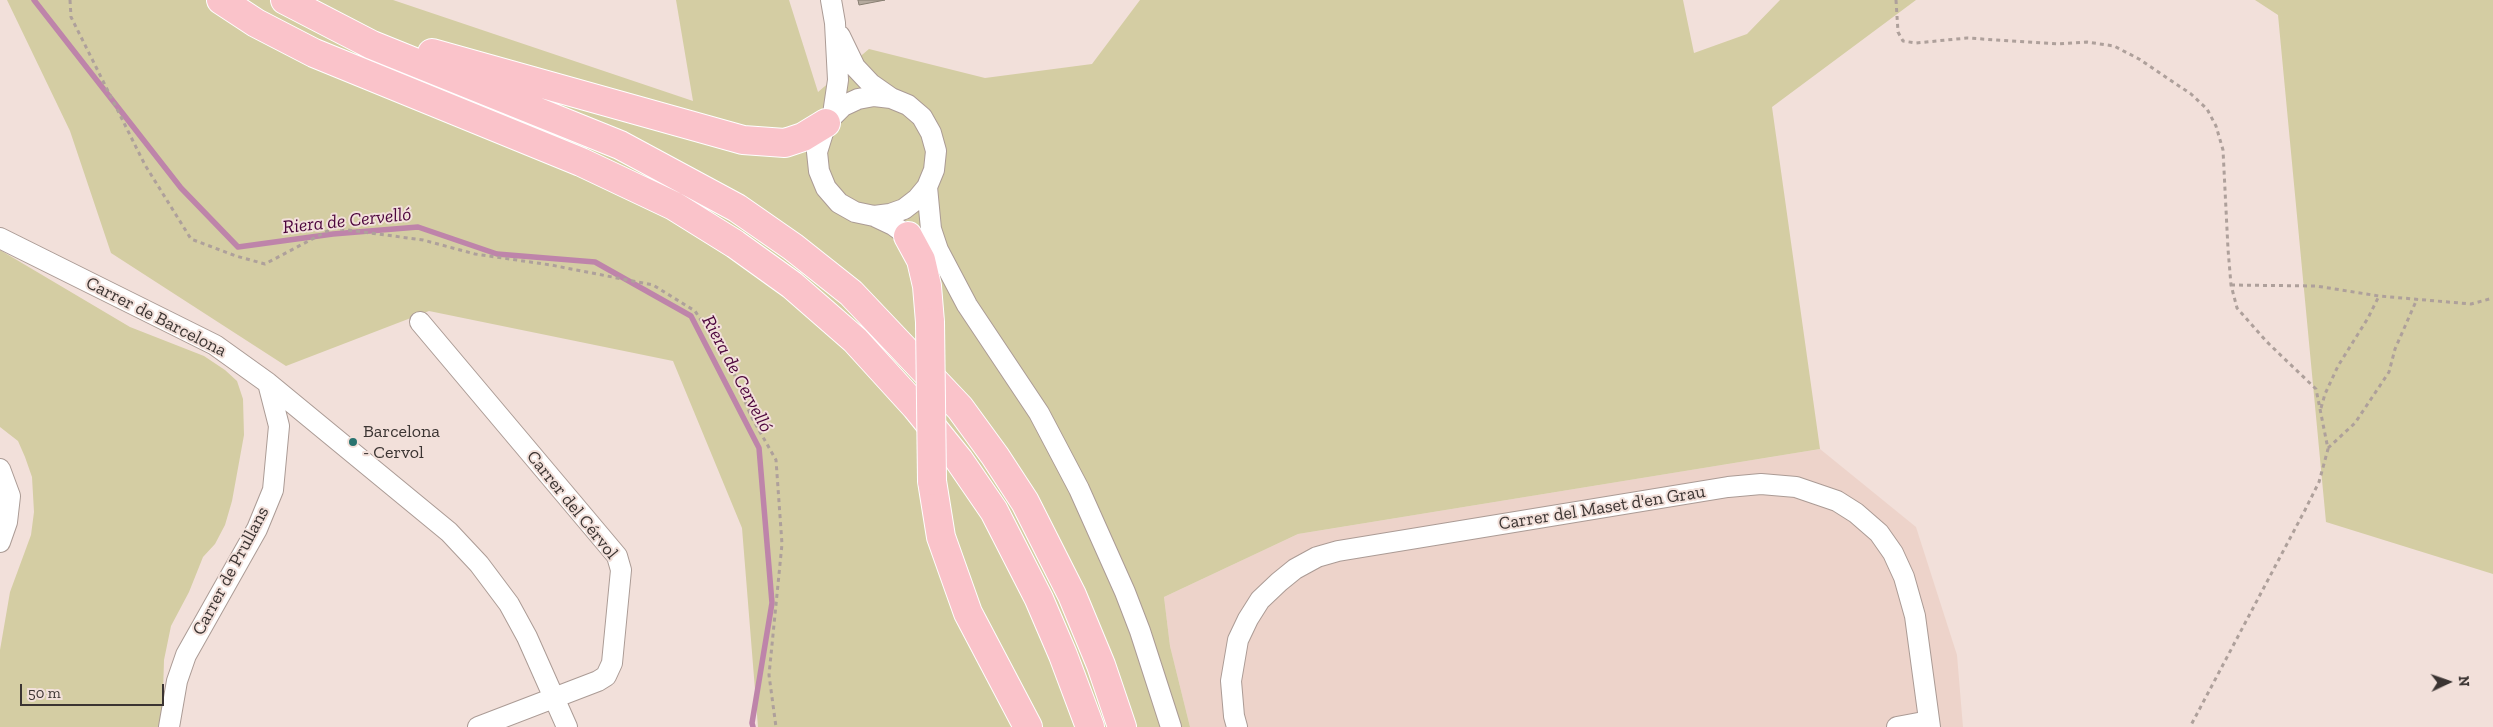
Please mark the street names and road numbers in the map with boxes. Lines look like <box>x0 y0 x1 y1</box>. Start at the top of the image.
street label: Carrer de Barcelona <box>82 272 230 362</box>
street label: Carrer del Cérvol <box>522 446 622 564</box>
street label: Carrer del Maset d'en Grau <box>1497 481 1707 535</box>
street label: Carrer de Prullans <box>188 503 274 639</box>

